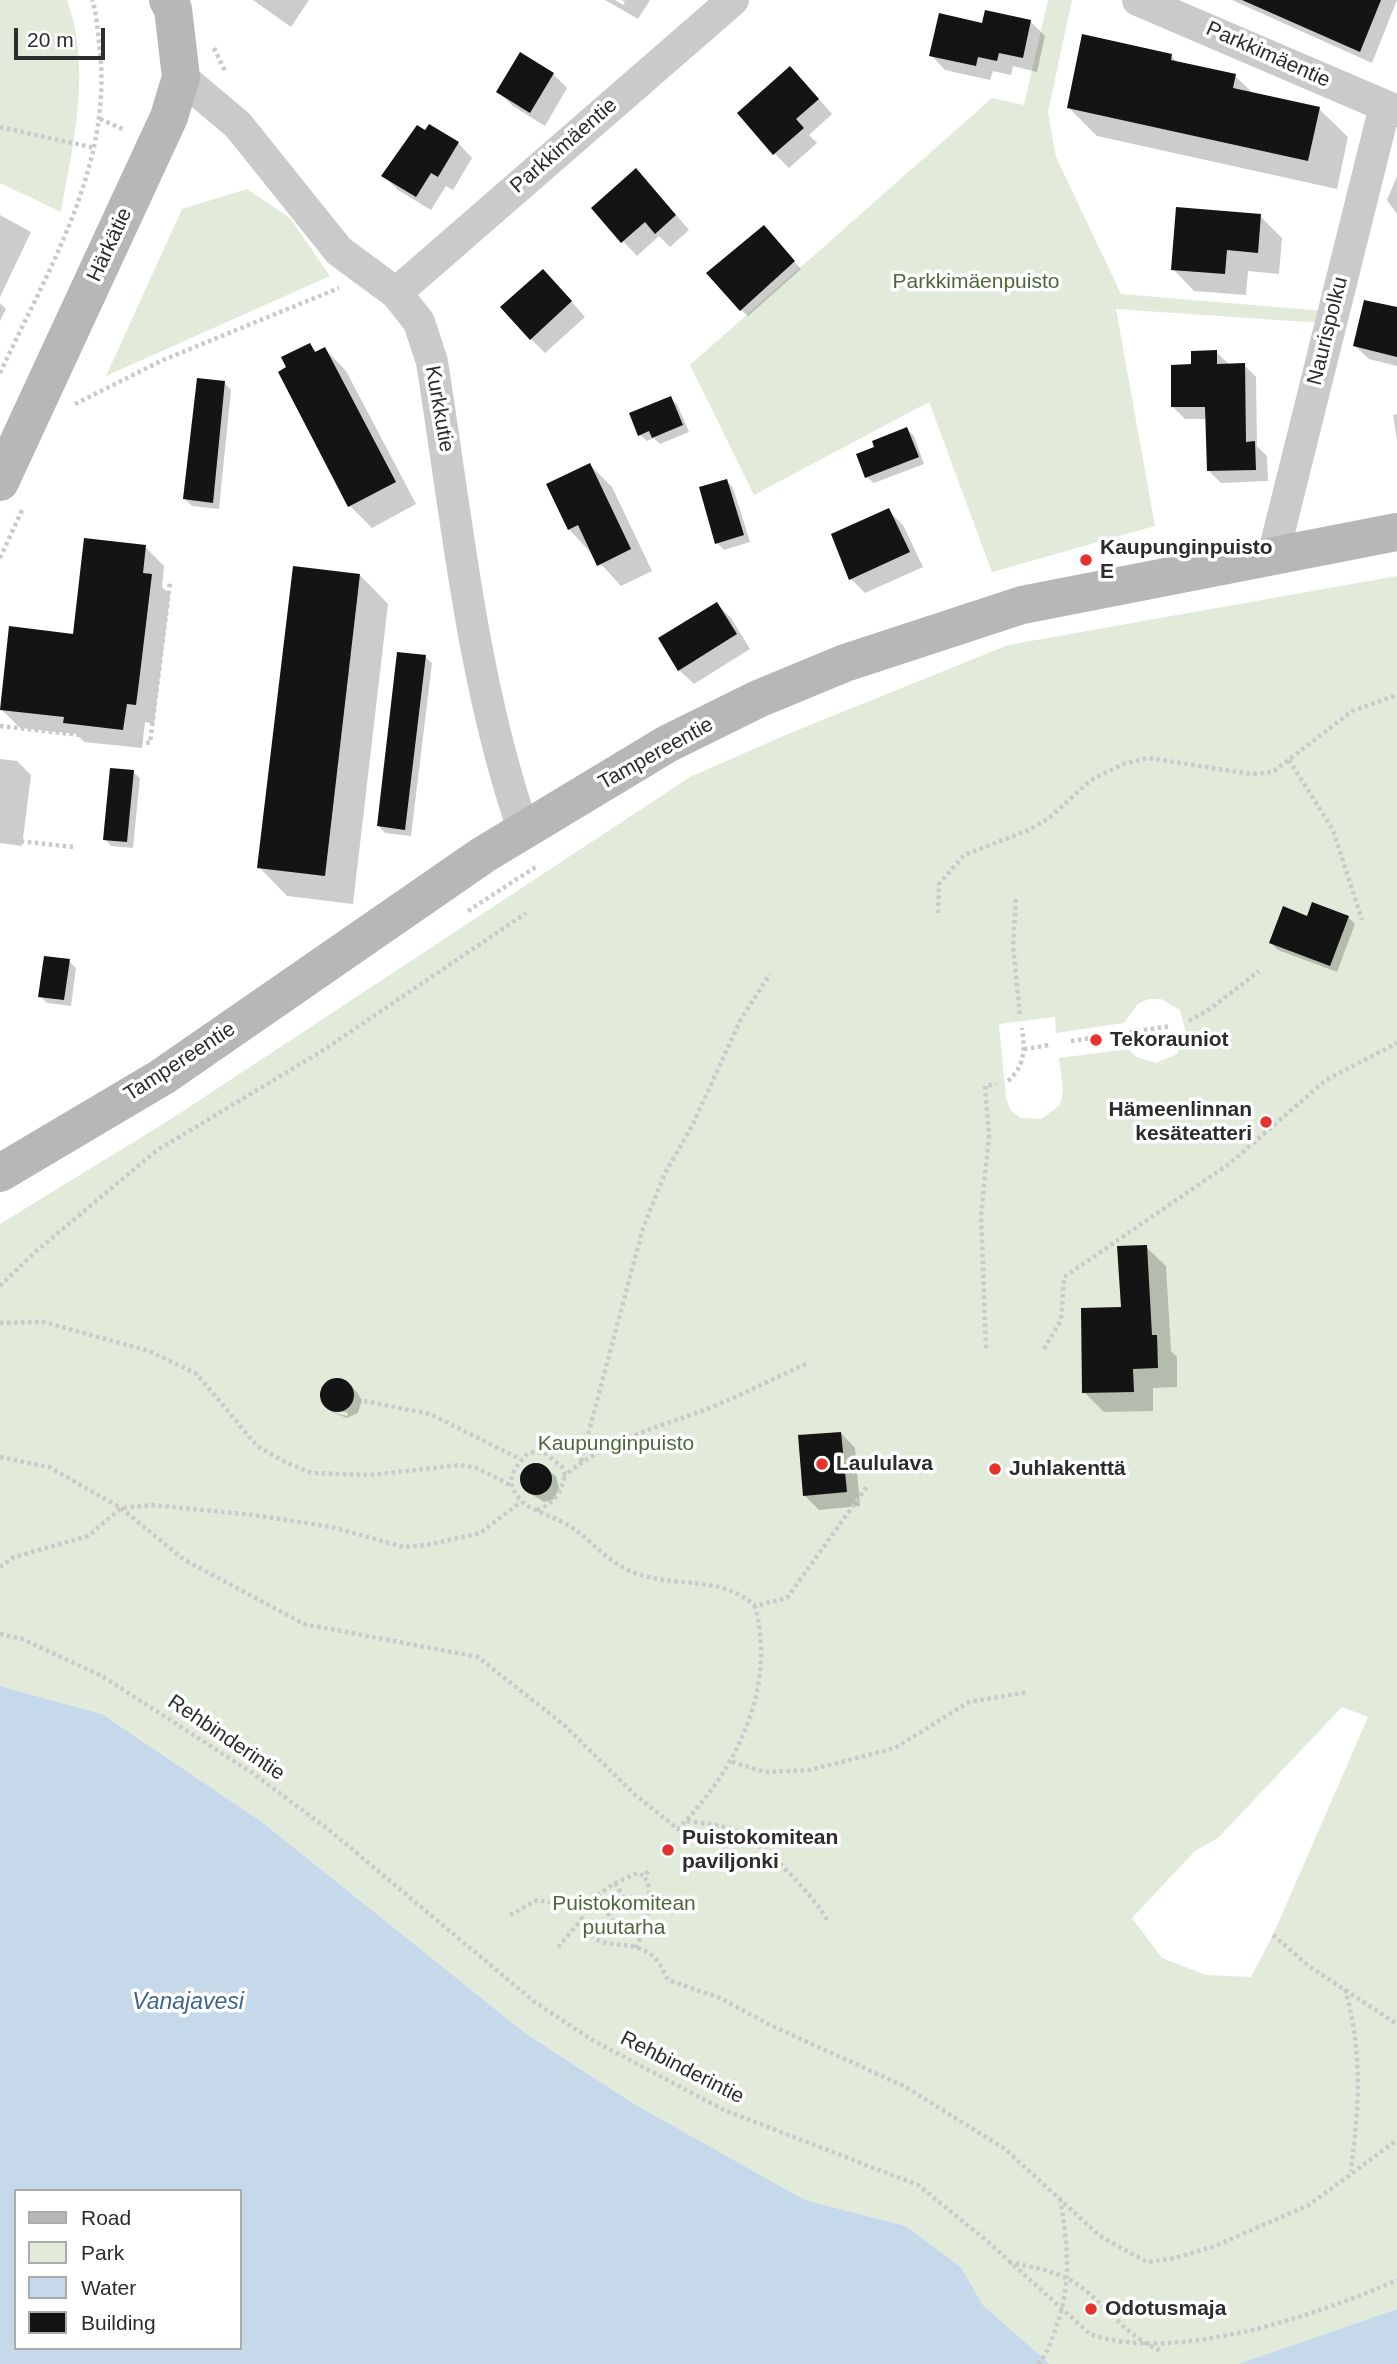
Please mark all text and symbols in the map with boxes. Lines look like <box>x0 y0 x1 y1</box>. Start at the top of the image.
scale bar <box>18 14 108 58</box>
street label: Parkkimäentie <box>1202 16 1334 94</box>
text: 20 m <box>27 28 74 51</box>
street label: Parkkimäentie <box>506 93 622 199</box>
street label: Härkätie <box>82 204 138 286</box>
park label: Parkkimäenpuisto <box>893 269 1059 295</box>
street label: Naurispolku <box>1302 274 1354 388</box>
street label: Kurkkutie <box>419 364 459 454</box>
place label: Kaupunginpuisto E <box>1100 535 1273 585</box>
marker: Kaupunginpuisto E <box>1078 552 1094 568</box>
street label: Tampereentie <box>594 712 718 796</box>
street label: Tampereentie <box>120 1017 240 1107</box>
place label: Tekorauniot <box>1110 1027 1229 1053</box>
marker: Tekorauniot <box>1088 1032 1104 1048</box>
place label: Hämeenlinnan kesäteatteri <box>1108 1097 1252 1147</box>
marker: Hämeenlinnan kesäteatteri <box>1258 1114 1274 1130</box>
park label: Kaupunginpuisto <box>538 1431 694 1457</box>
place label: Laululava <box>836 1451 933 1477</box>
marker: Laululava <box>814 1456 830 1472</box>
place label: Juhlakenttä <box>1009 1456 1126 1482</box>
marker: Juhlakenttä <box>987 1461 1003 1477</box>
street label: Rehbinderintie <box>163 1690 289 1786</box>
place label: Puistokomitean paviljonki <box>682 1825 838 1875</box>
marker: Puistokomitean paviljonki <box>660 1842 676 1858</box>
park label: Puistokomitean puutarha <box>552 1891 696 1941</box>
water label: Vanajavesi <box>132 1989 244 2017</box>
street label: Rehbinderintie <box>616 2026 748 2110</box>
legend <box>14 2189 242 2350</box>
text: Road <box>81 2206 131 2229</box>
text: Park <box>81 2241 124 2264</box>
text: Water <box>81 2276 136 2299</box>
place label: Odotusmaja <box>1105 2296 1226 2322</box>
marker: Odotusmaja <box>1083 2301 1099 2317</box>
text: Building <box>81 2311 156 2334</box>

